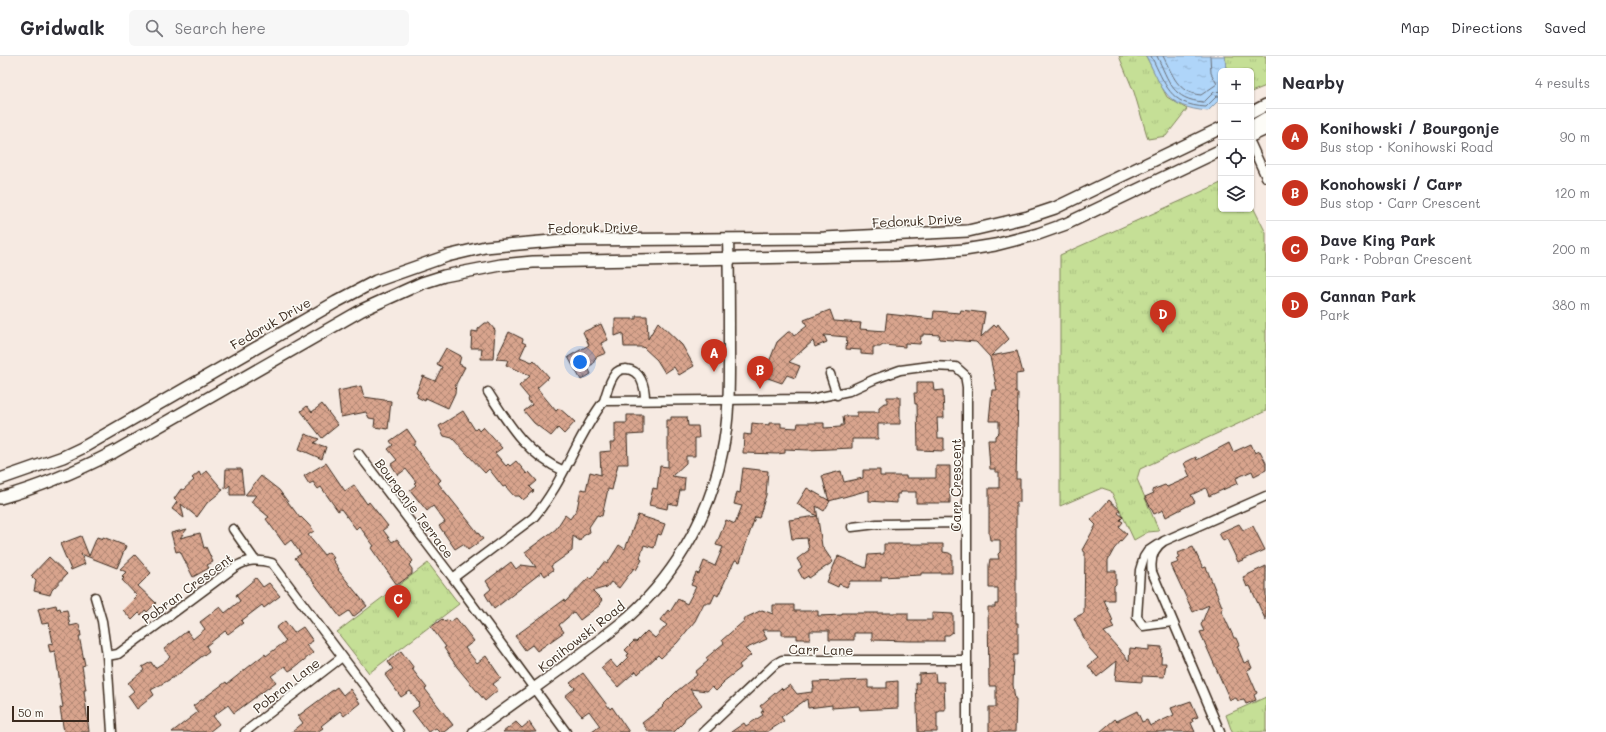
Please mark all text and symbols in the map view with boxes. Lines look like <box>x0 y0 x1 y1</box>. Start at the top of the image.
search box <box>129 10 409 46</box>
text: Gridwalk <box>20 15 105 40</box>
icon: search <box>143 17 165 39</box>
text: Search here <box>175 18 266 38</box>
text: Map <box>1401 18 1429 37</box>
text: Directions <box>1451 18 1522 37</box>
text: Saved <box>1544 18 1586 37</box>
map controls <box>1218 68 1254 212</box>
button: + <box>1218 68 1254 104</box>
text: Nearby <box>1282 71 1344 93</box>
text: 4 results <box>1535 74 1590 91</box>
button: − <box>1218 104 1254 140</box>
text: Konihowski / Bourgonje <box>1320 118 1499 138</box>
text: A <box>1290 128 1300 145</box>
text: 90 m <box>1560 128 1590 145</box>
text: Bus stop · Konihowski Road <box>1320 138 1493 155</box>
button: locate <box>1218 140 1254 176</box>
text: Konohowski / Carr <box>1320 174 1462 194</box>
button: layers <box>1218 176 1254 212</box>
text: B <box>1291 184 1299 201</box>
text: 120 m <box>1554 184 1590 201</box>
text: Bus stop · Carr Crescent <box>1320 194 1481 211</box>
street label: Fedoruk Drive <box>871 209 963 231</box>
street label: Fedoruk Drive <box>548 218 638 236</box>
text: Dave King Park <box>1320 230 1436 250</box>
text: C <box>1290 240 1300 257</box>
text: 200 m <box>1552 240 1590 257</box>
text: Park · Pobran Crescent <box>1320 250 1472 267</box>
text: Cannan Park <box>1320 286 1416 306</box>
street label: Fedoruk Drive <box>227 293 313 353</box>
text: D <box>1290 296 1300 313</box>
text: 380 m <box>1552 296 1590 313</box>
pin: D <box>1150 300 1176 333</box>
text: Park <box>1320 306 1349 323</box>
pin: A <box>701 339 727 372</box>
your location <box>570 352 590 372</box>
pin: B <box>747 356 773 389</box>
street label: Carr Crescent <box>947 438 964 532</box>
street label: Bourgonje Terrace <box>372 455 458 561</box>
street label: Pobran Crescent <box>138 549 236 627</box>
pin: C <box>385 585 411 618</box>
street label: Konihowski Road <box>534 597 628 675</box>
street label: Carr Lane <box>788 640 854 658</box>
street label: Pobran Lane <box>249 654 323 716</box>
scale bar <box>12 704 89 723</box>
text: 50 m <box>18 705 44 720</box>

